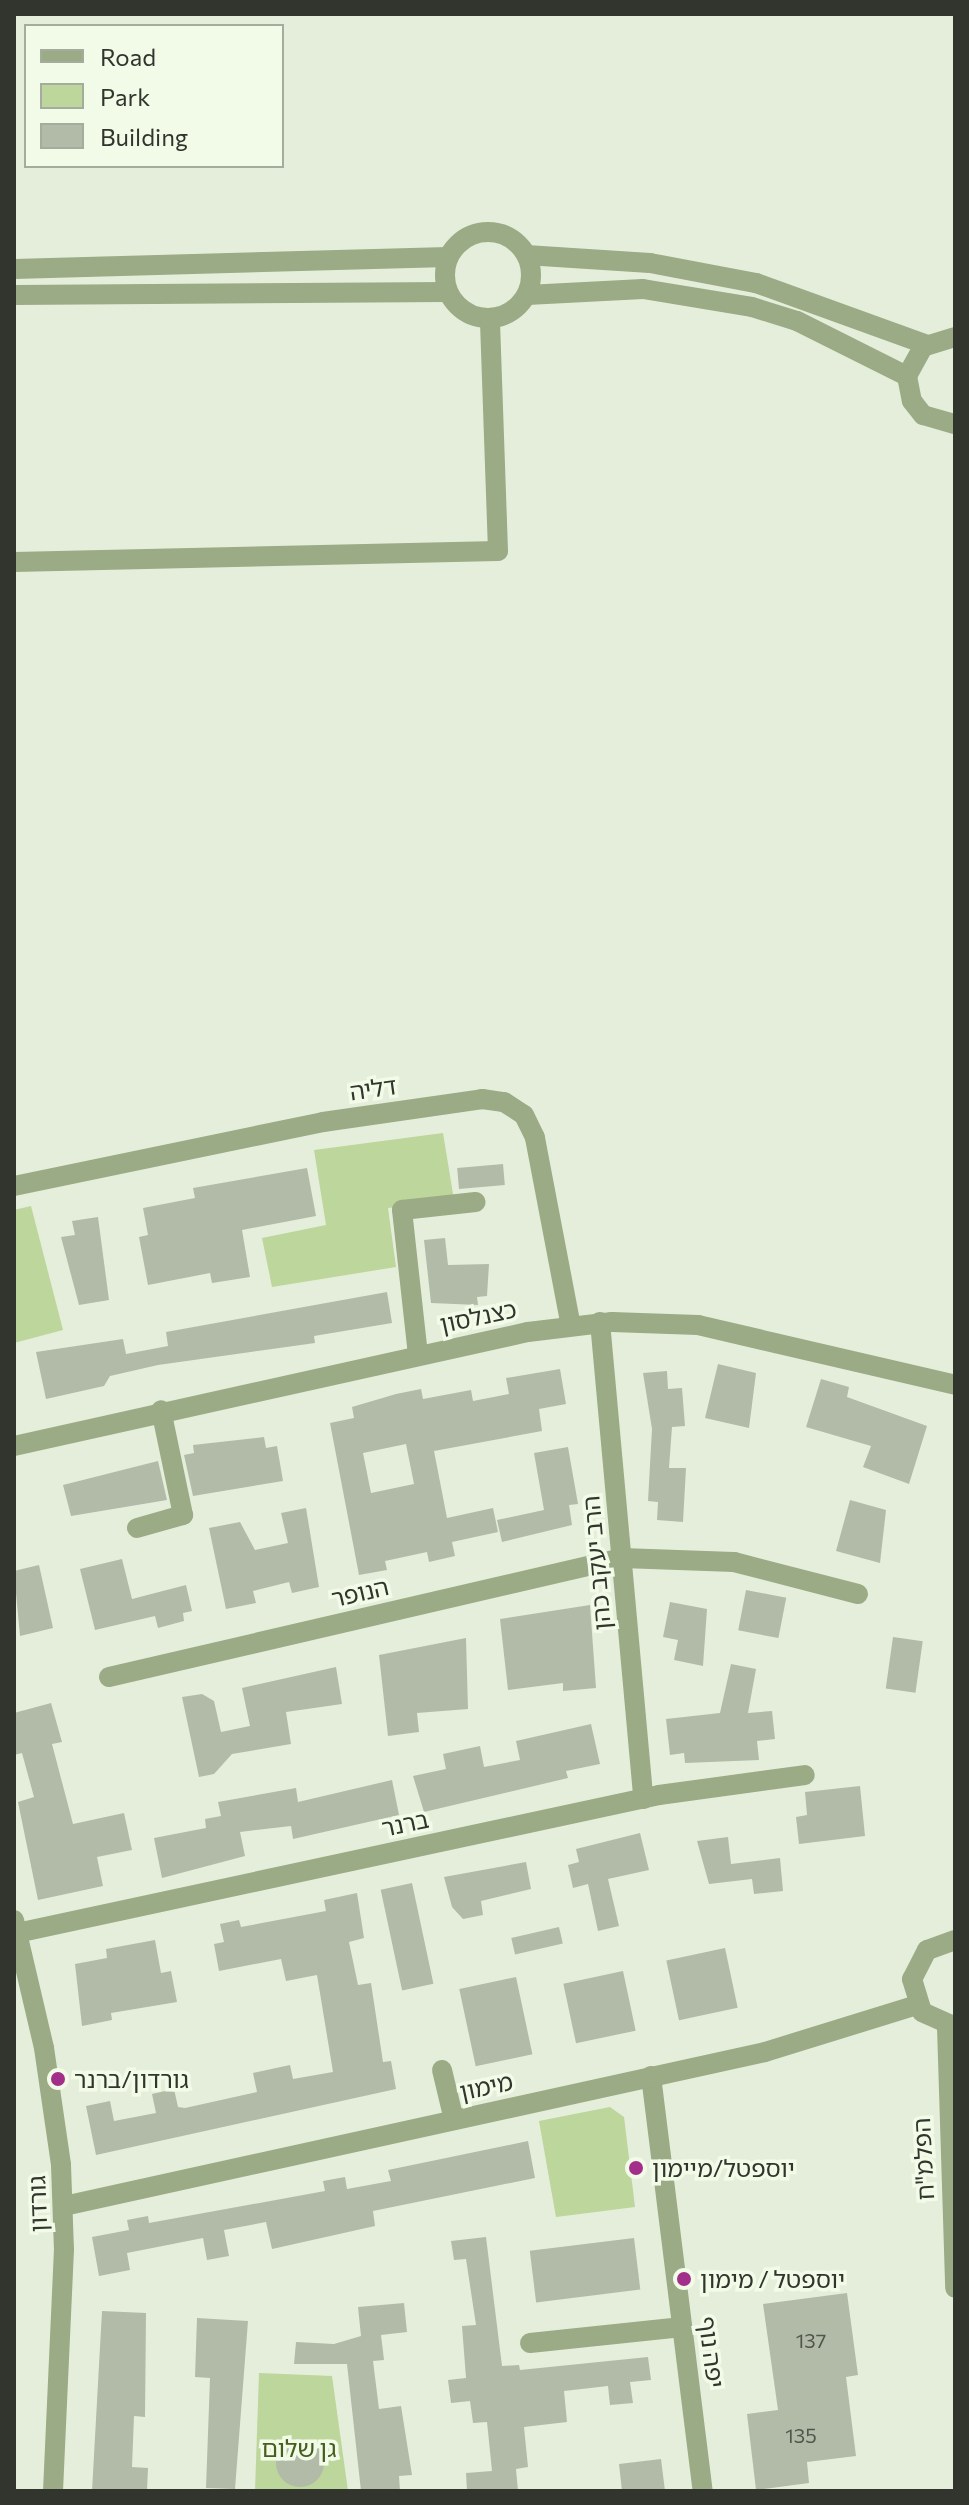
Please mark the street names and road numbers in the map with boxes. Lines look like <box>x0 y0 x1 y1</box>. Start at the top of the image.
street label: דליה <box>348 1070 398 1106</box>
street label: כצנלסון <box>437 1294 519 1338</box>
street label: הרב יעקב כהן <box>576 1495 616 1631</box>
street label: הנופר <box>329 1571 391 1613</box>
street label: ברנר <box>379 1804 431 1842</box>
street label: מימון <box>457 2066 515 2106</box>
street label: הפלמ"ח <box>906 2117 940 2201</box>
street label: גורדון <box>22 2175 52 2233</box>
street label: יפה נוף <box>693 2315 731 2389</box>

